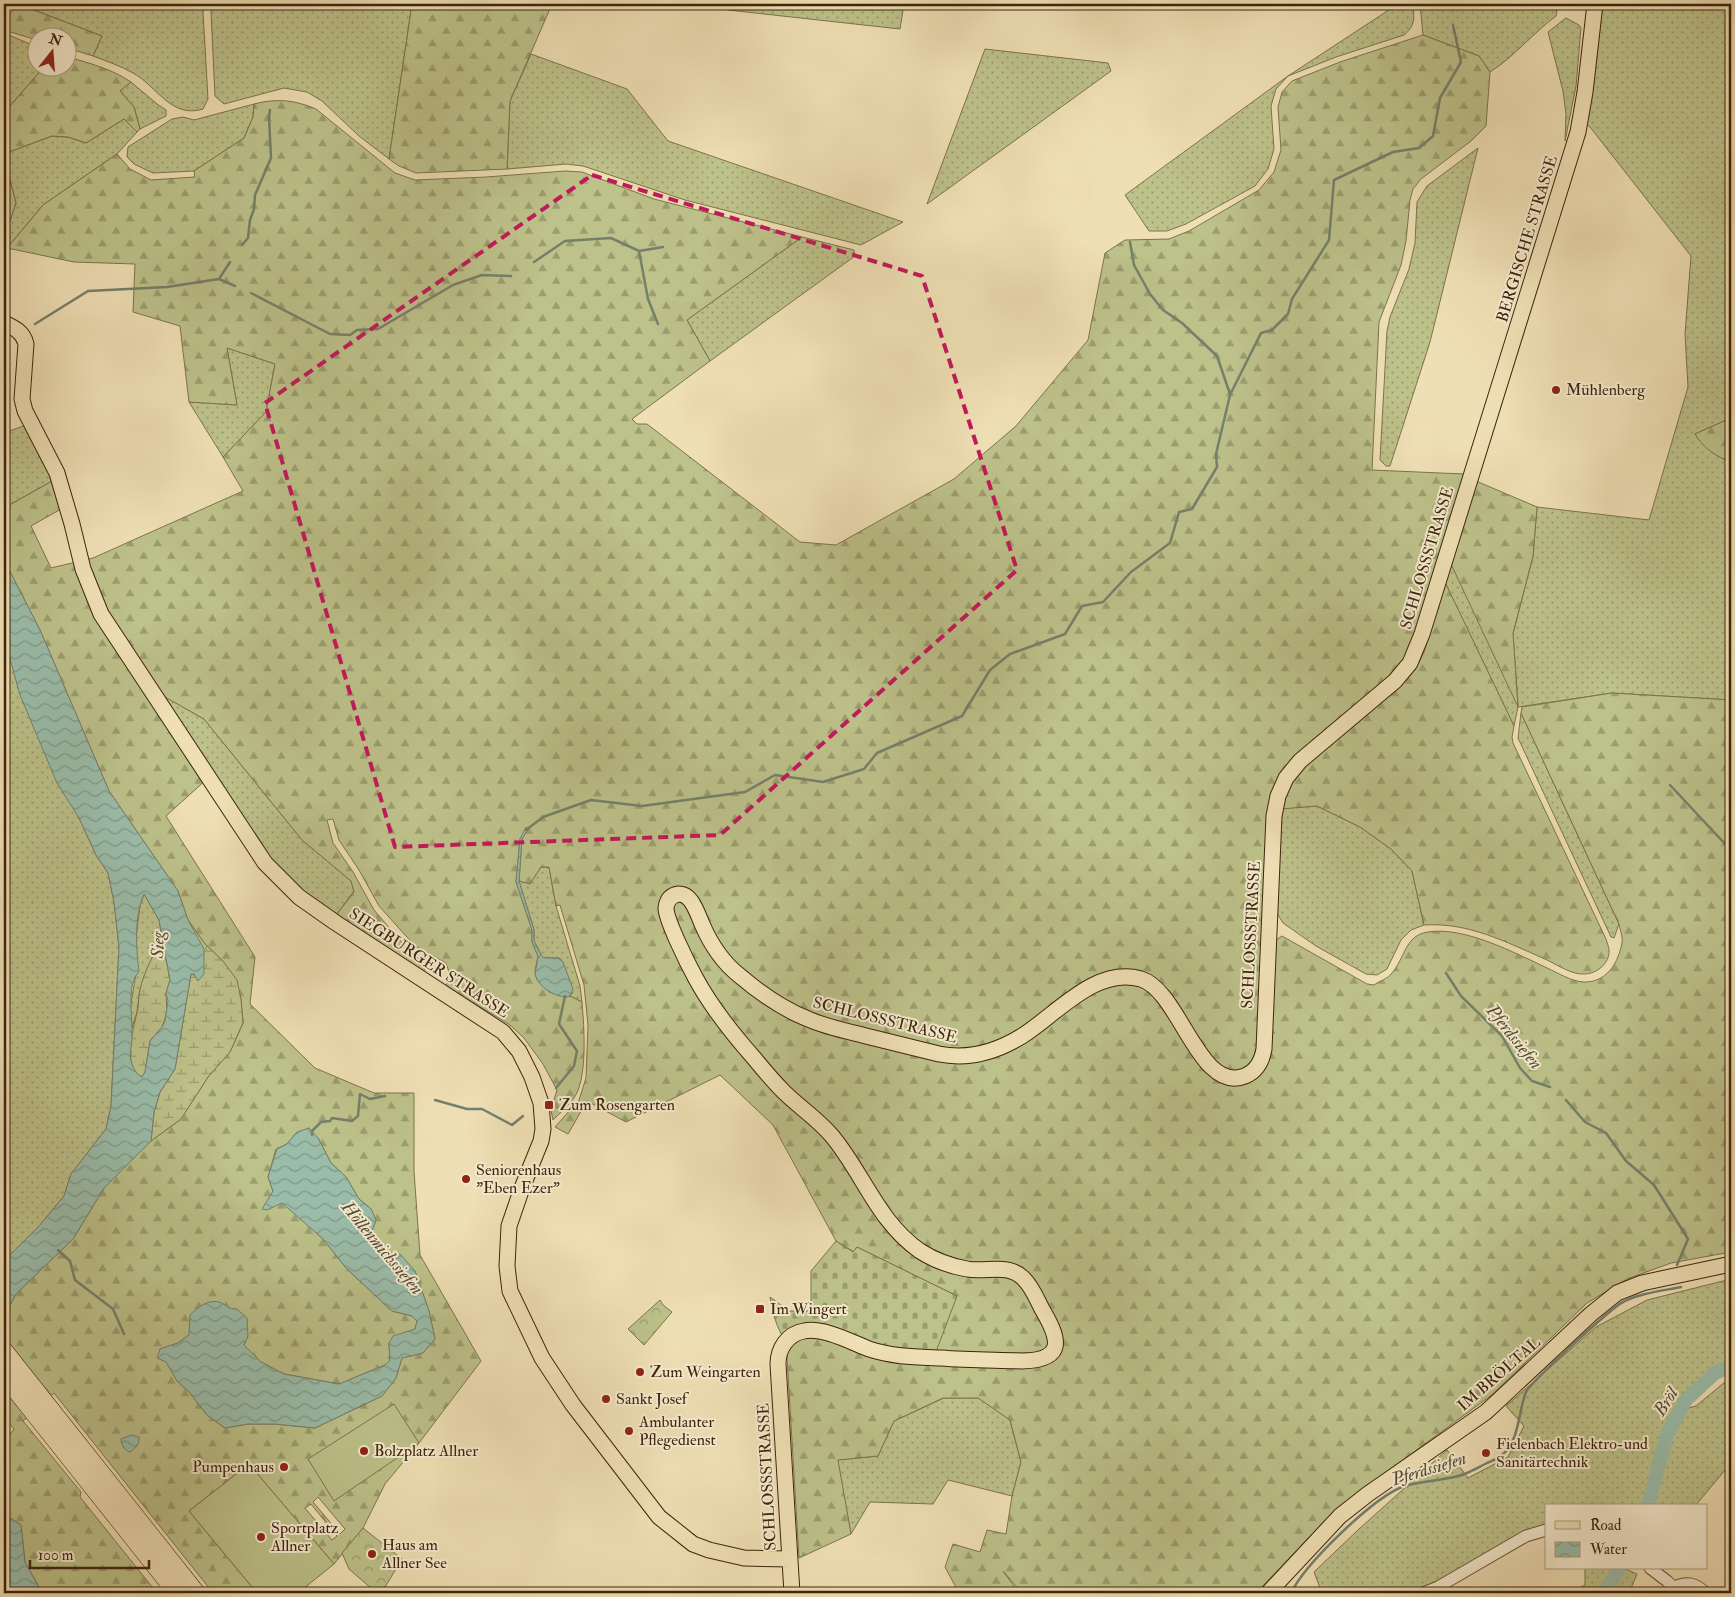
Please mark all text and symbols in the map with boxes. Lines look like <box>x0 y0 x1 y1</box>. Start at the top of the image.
north arrow <box>28 28 78 78</box>
text: N <box>46 30 65 50</box>
street label: BERGISCHE STRASSE <box>1492 153 1562 325</box>
place label: Mühlenberg <box>1566 380 1646 400</box>
marker: Mühlenberg <box>1550 384 1562 396</box>
street label: SCHLOSSSTRASSE <box>1396 484 1458 632</box>
street label: SCHLOSSSTRASSE <box>1237 861 1265 1009</box>
street label: SIEGBURGER STRASSE <box>345 904 513 1022</box>
water label: Sieg <box>146 930 170 960</box>
street label: SCHLOSSSTRASSE <box>811 992 959 1048</box>
water label: Pferdssiefen <box>1480 999 1547 1074</box>
place label: Zum Rosengarten <box>559 1095 675 1115</box>
marker: Zum Rosengarten <box>543 1099 555 1111</box>
place label: Seniorenhaus "Eben Ezer" <box>476 1160 561 1198</box>
marker: Seniorenhaus "Eben Ezer" <box>460 1173 472 1185</box>
water label: Höllenmichssiefen <box>335 1196 428 1300</box>
place label: Im Wingert <box>770 1299 847 1319</box>
marker: Im Wingert <box>754 1303 766 1315</box>
street label: IM BRÖLTAL <box>1453 1332 1545 1415</box>
place label: Zum Weingarten <box>650 1362 761 1382</box>
marker: Zum Weingarten <box>634 1366 646 1378</box>
water label: Bröl <box>1648 1382 1685 1421</box>
place label: Sankt Josef <box>616 1389 690 1410</box>
marker: Sankt Josef <box>600 1393 612 1405</box>
street label: SCHLOSSSTRASSE <box>753 1403 781 1551</box>
place label: Ambulanter Pflegedienst <box>638 1412 716 1450</box>
marker: Ambulanter Pflegedienst <box>623 1425 635 1437</box>
place label: Fielenbach Elektro-und Sanitärtechnik <box>1496 1434 1648 1472</box>
place label: Bolzplatz Allner <box>374 1441 478 1462</box>
marker: Bolzplatz Allner <box>358 1445 370 1457</box>
water label: Pferdssiefen <box>1388 1447 1469 1492</box>
marker: Fielenbach Elektro-und Sanitärtechnik <box>1480 1447 1492 1459</box>
place label: Pumpenhaus <box>192 1457 274 1478</box>
marker: Pumpenhaus <box>278 1461 290 1473</box>
legend <box>1545 1504 1708 1570</box>
text: Road <box>1590 1516 1622 1535</box>
place label: Sportplatz Allner <box>270 1518 339 1556</box>
marker: Sportplatz Allner <box>255 1531 267 1543</box>
place label: Haus am Allner See <box>381 1535 447 1573</box>
scale bar <box>30 1537 149 1569</box>
text: Water <box>1589 1540 1627 1559</box>
text: 100 m <box>38 1546 74 1565</box>
marker: Haus am Allner See <box>366 1548 378 1560</box>

